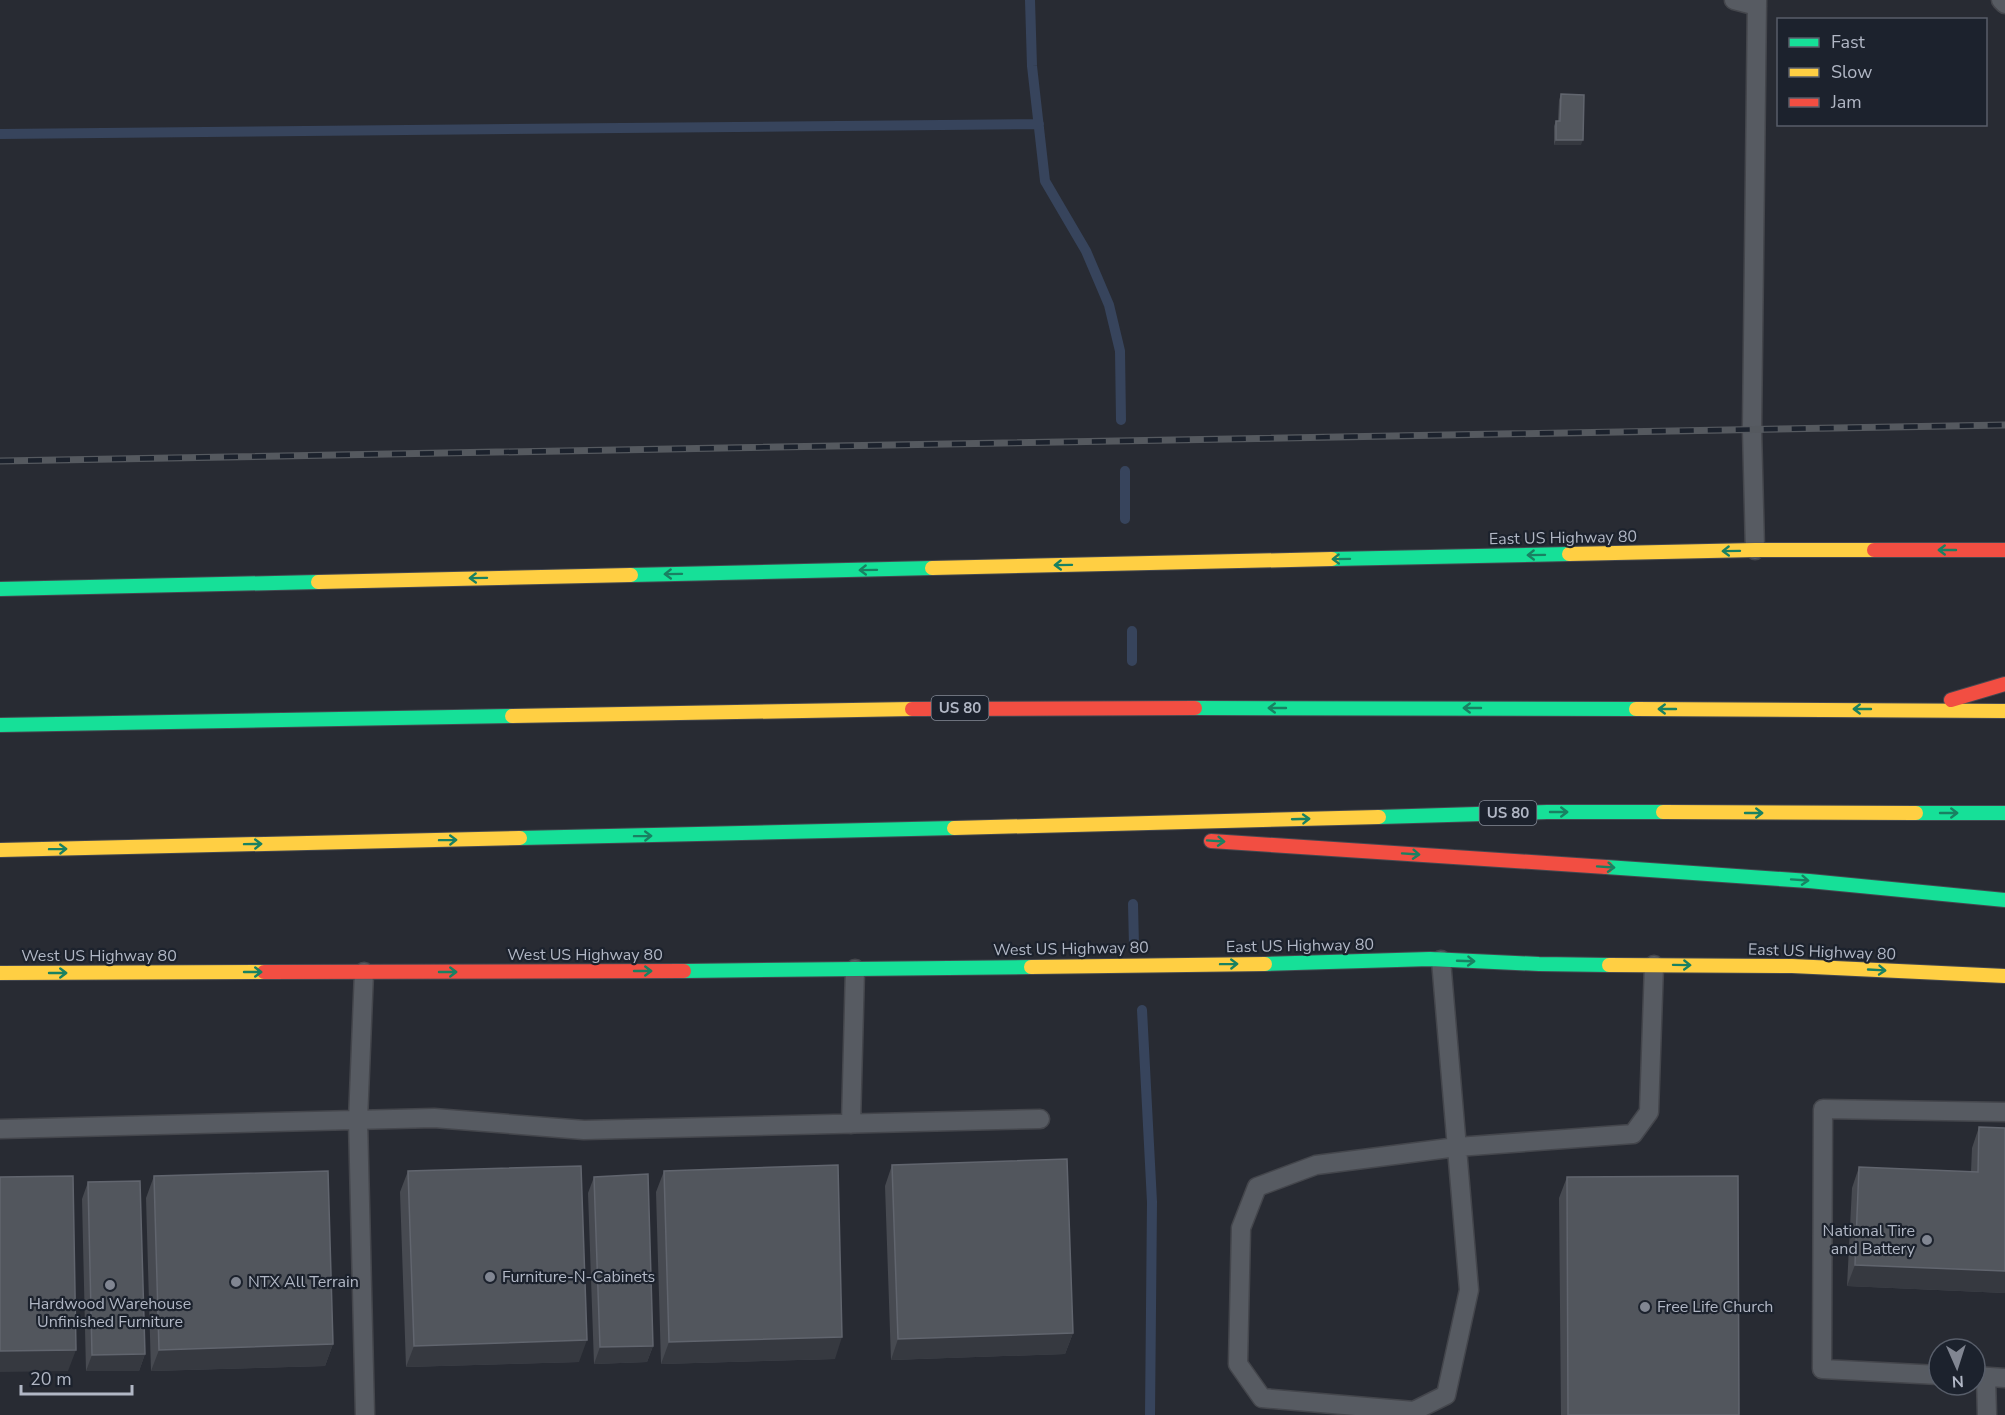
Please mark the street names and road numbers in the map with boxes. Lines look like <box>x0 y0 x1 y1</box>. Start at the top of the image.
street label: East US Highway 80 <box>1489 526 1637 550</box>
road number: US 80 <box>932 696 988 720</box>
road number: US 80 <box>1480 801 1537 825</box>
street label: East US Highway 80 <box>1226 934 1374 958</box>
street label: West US Highway 80 <box>993 937 1149 961</box>
street label: East US Highway 80 <box>1748 938 1896 966</box>
street label: West US Highway 80 <box>507 944 663 966</box>
street label: West US Highway 80 <box>21 945 177 967</box>

